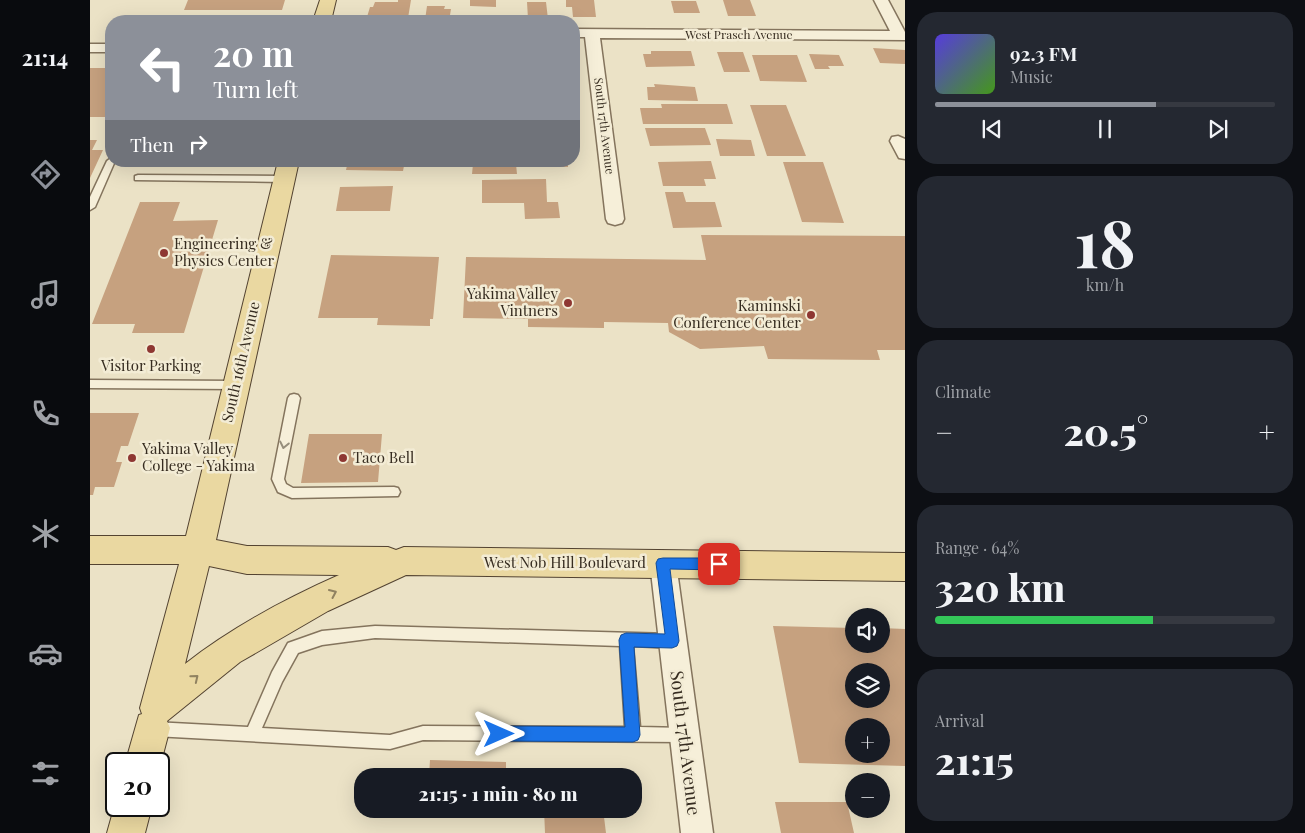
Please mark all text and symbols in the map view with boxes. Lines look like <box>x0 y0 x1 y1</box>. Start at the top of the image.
street label: West Prasch Avenue <box>684 26 793 42</box>
text: 20 m <box>213 29 294 76</box>
icon: left <box>130 35 195 100</box>
text: 92.3 FM <box>1010 40 1077 66</box>
text: 21:14 <box>22 42 68 72</box>
text: Music <box>1010 66 1053 87</box>
text: Turn left <box>213 74 298 104</box>
street label: South 17th Avenue <box>591 77 619 175</box>
icon: previous <box>978 115 1006 143</box>
icon: pause <box>1091 115 1119 143</box>
icon: next <box>1204 115 1232 143</box>
icon: right <box>184 130 212 158</box>
text: Then <box>130 131 174 157</box>
icon: directions <box>28 157 63 192</box>
text: 18 <box>1074 198 1136 284</box>
place label: Engineering & Physics Center <box>174 233 274 270</box>
marker: Engineering & Physics Center <box>158 247 170 259</box>
text: km/h <box>1086 274 1124 295</box>
icon: music <box>28 277 63 312</box>
place label: Yakima Valley Vintners <box>466 283 558 320</box>
place label: Kaminski Conference Center <box>673 295 802 332</box>
marker: Yakima Valley Vintners <box>562 297 574 309</box>
street label: South 16th Avenue <box>216 300 264 424</box>
marker: Kaminski Conference Center <box>805 309 817 321</box>
marker: Visitor Parking <box>145 343 157 355</box>
place label: Visitor Parking <box>100 355 201 375</box>
text: Climate <box>935 381 991 402</box>
icon: phone <box>28 396 63 431</box>
text: 20.5° <box>1063 405 1148 456</box>
text: − <box>935 413 953 450</box>
text: + <box>1259 413 1275 450</box>
place label: Yakima Valley College - Yakima <box>141 438 256 475</box>
one-way arrow <box>279 441 290 450</box>
place label: Taco Bell <box>353 447 414 467</box>
marker: Yakima Valley College - Yakima <box>126 452 138 464</box>
marker: Taco Bell <box>337 452 349 464</box>
icon: climate <box>28 516 63 551</box>
text: Range · 64% <box>935 537 1019 558</box>
pin <box>698 543 740 585</box>
icon: arrive <box>705 550 733 578</box>
street label: West Nob Hill Boulevard <box>483 552 646 572</box>
text: 320 km <box>935 561 1065 612</box>
one-way arrow <box>328 588 337 599</box>
map controls <box>845 608 890 818</box>
button: sound <box>845 608 890 653</box>
icon: car <box>28 636 63 671</box>
button: layers <box>845 663 890 708</box>
street label: South 17th Avenue <box>665 669 707 817</box>
one-way arrow <box>189 675 198 683</box>
position arrow <box>472 707 524 759</box>
text: Arrival <box>935 710 984 731</box>
button: + <box>845 718 890 763</box>
text: 21:15 <box>935 734 1014 785</box>
speed limit sign: 20 <box>105 752 170 817</box>
icon: filters <box>28 756 63 791</box>
button: − <box>845 773 890 818</box>
text: 21:15 · 1 min · 80 m <box>418 780 578 806</box>

